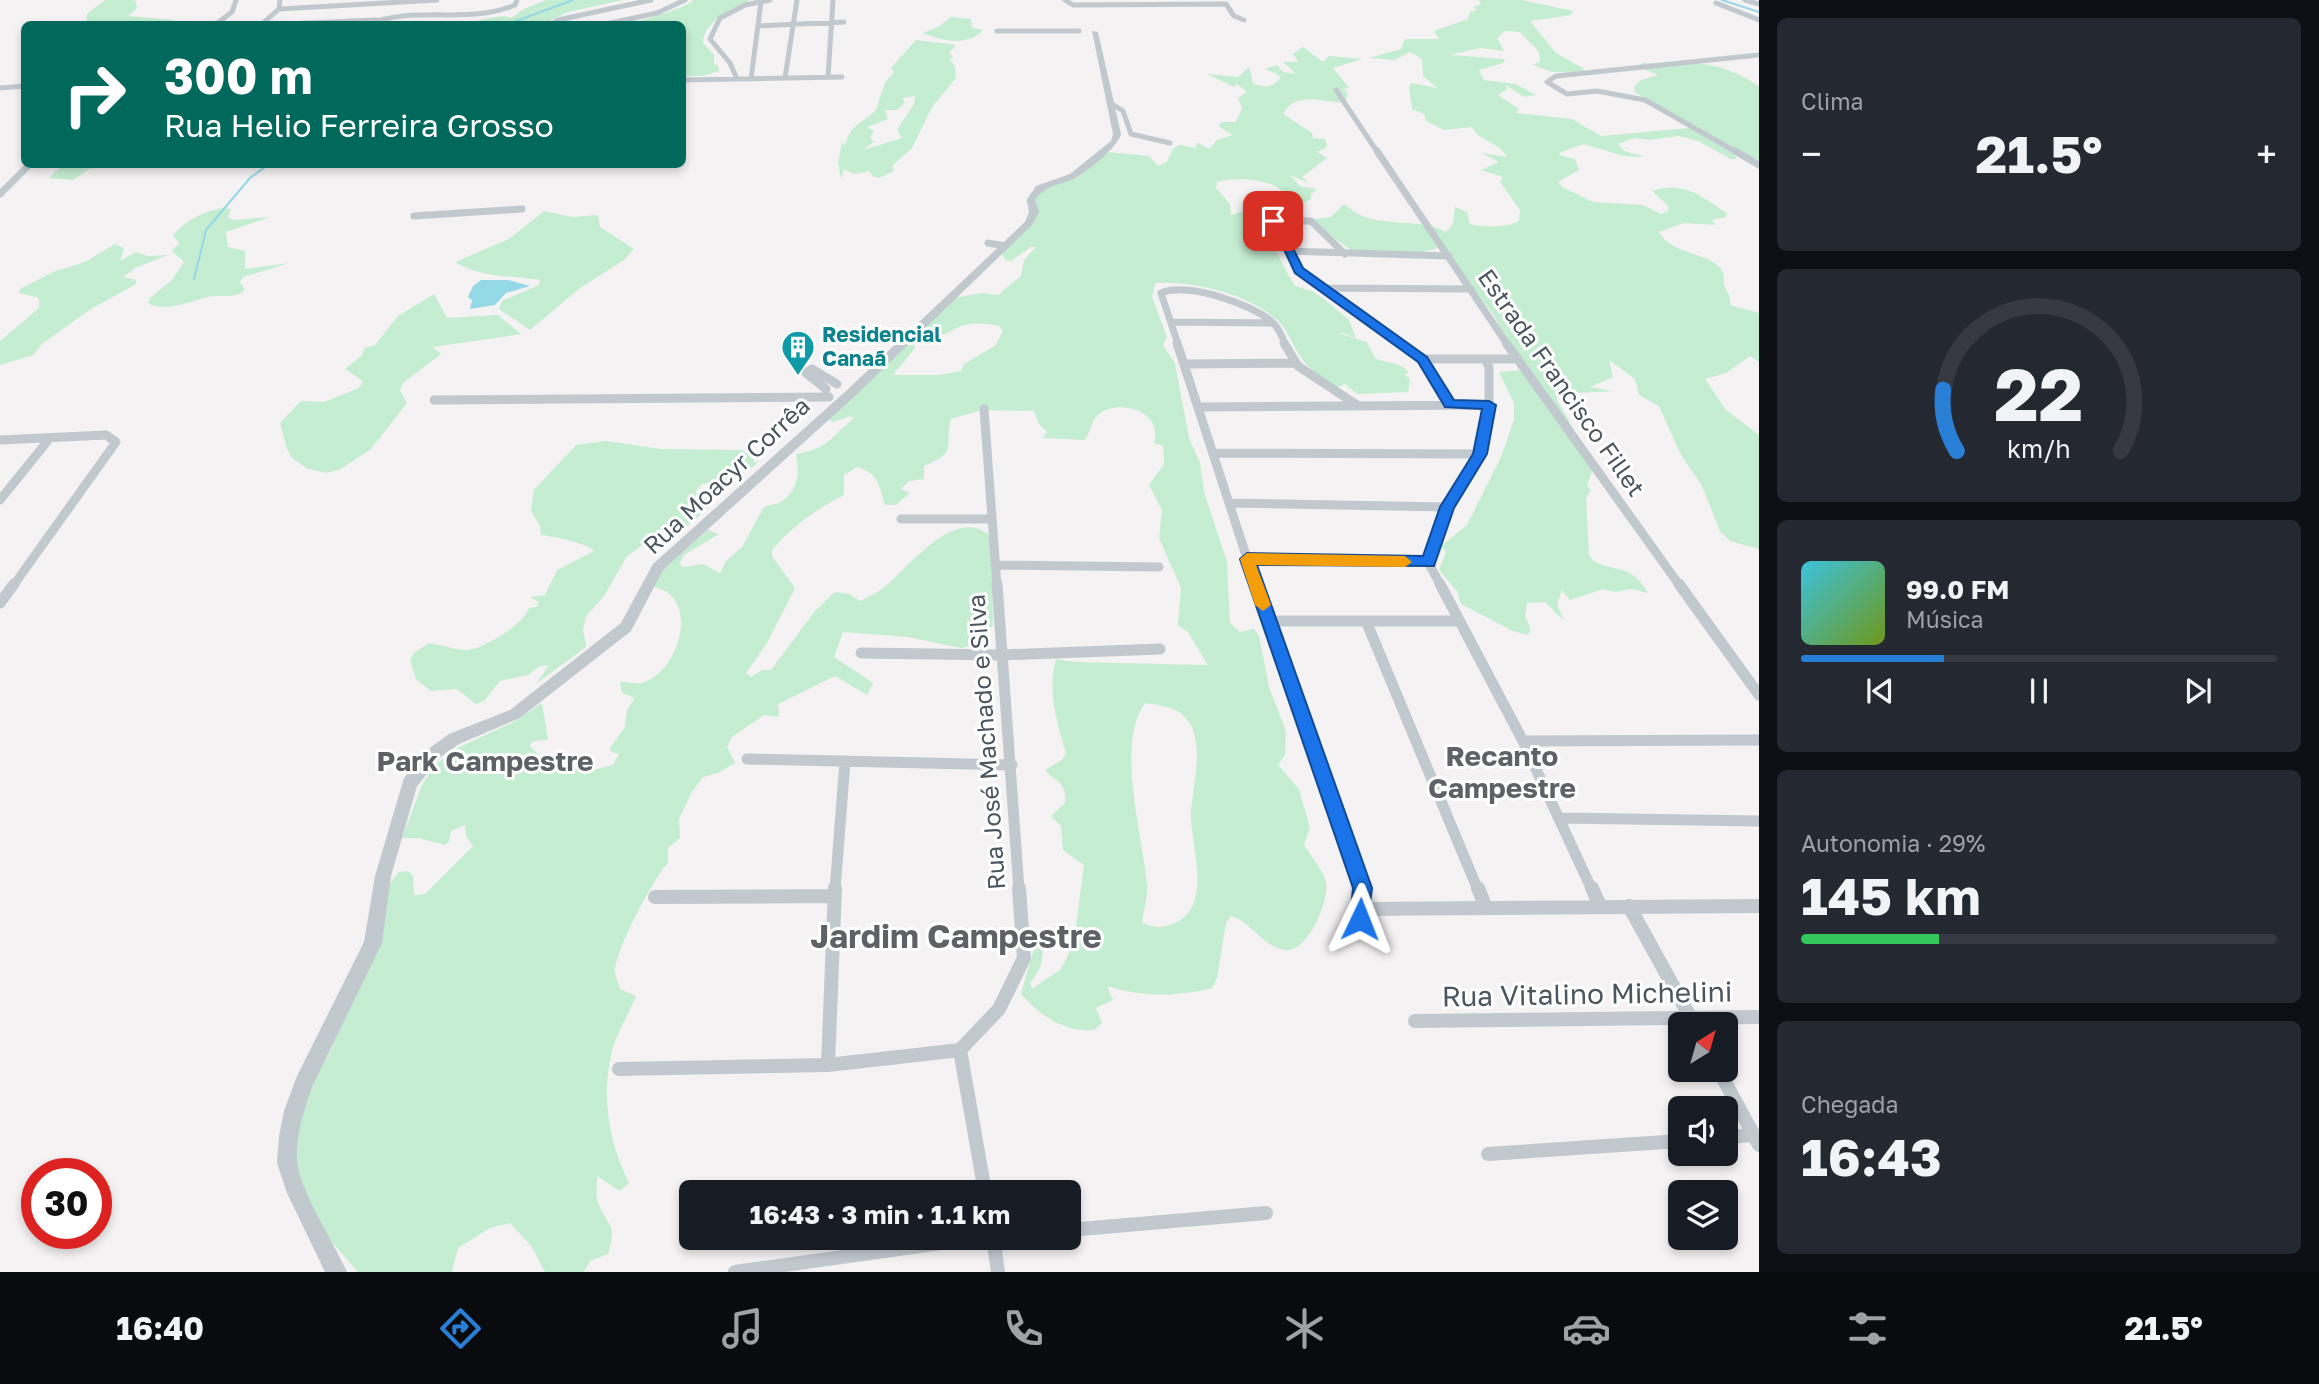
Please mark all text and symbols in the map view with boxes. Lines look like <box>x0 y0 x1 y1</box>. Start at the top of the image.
text: 300 m <box>164 46 313 105</box>
icon: right <box>49 49 140 140</box>
text: Clima <box>1801 87 1864 115</box>
text: Rua Helio Ferreira Grosso <box>164 106 554 144</box>
text: 21.5° <box>1975 122 2103 184</box>
text: − <box>1801 131 1822 176</box>
text: + <box>2256 131 2277 176</box>
pin <box>1243 191 1303 251</box>
icon: arrive <box>1254 202 1292 240</box>
street label: Estrada Francisco Fillet <box>1473 263 1652 501</box>
place label: Residencial Canaã <box>822 321 941 371</box>
building icon: Residencial Canaã <box>779 328 817 377</box>
text: 22 <box>1995 351 2083 438</box>
street label: Rua Moacyr Corrêa <box>637 390 815 559</box>
text: km/h <box>2007 433 2071 464</box>
text: 99.0 FM <box>1906 574 2009 605</box>
street label: Rua José Machado e Silva <box>961 593 1010 891</box>
text: Música <box>1906 605 1984 633</box>
icon: previous <box>1861 672 1899 710</box>
icon: pause <box>2020 672 2058 710</box>
icon: next <box>2179 672 2217 710</box>
district label: Recanto Campestre <box>1428 739 1576 804</box>
district label: Park Campestre <box>377 744 593 777</box>
text: Autonomia · 29% <box>1801 829 1985 857</box>
text: 145 km <box>1801 864 1981 926</box>
position arrow <box>1323 882 1397 956</box>
district label: Jardim Campestre <box>810 916 1102 955</box>
street label: Rua Vitalino Michelini <box>1441 974 1733 1013</box>
north arrow <box>1668 1012 1738 1082</box>
map controls <box>1668 1012 1738 1250</box>
text: Chegada <box>1801 1090 1898 1118</box>
button: sound <box>1668 1096 1738 1166</box>
text: 16:43 <box>1801 1125 1942 1187</box>
speed limit sign: 30 <box>21 1158 112 1249</box>
button: layers <box>1668 1180 1738 1250</box>
text: 16:43 · 3 min · 1.1 km <box>750 1199 1010 1230</box>
icon: directions <box>436 1304 485 1353</box>
icon: music <box>718 1304 767 1353</box>
icon: phone <box>999 1304 1048 1353</box>
icon: climate <box>1280 1304 1329 1353</box>
icon: car <box>1562 1304 1611 1353</box>
icon: filters <box>1843 1304 1892 1353</box>
text: 16:40 <box>116 1309 204 1347</box>
text: 21.5° <box>2125 1309 2203 1347</box>

